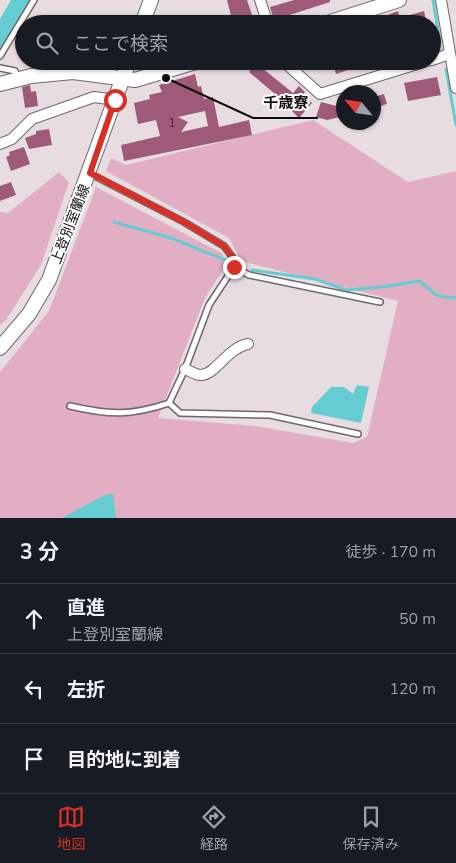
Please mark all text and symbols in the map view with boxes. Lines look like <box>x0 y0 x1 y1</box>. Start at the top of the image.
search box <box>15 15 441 70</box>
icon: search <box>33 29 61 57</box>
text: ここで検索 <box>73 31 168 57</box>
north arrow <box>336 85 381 130</box>
callout: 千歳寮 <box>253 88 318 118</box>
route start <box>104 89 127 112</box>
text: 千歳寮 <box>263 93 309 113</box>
house number: 1 <box>169 116 175 131</box>
street label: 上登別室蘭線 <box>47 182 94 267</box>
route end <box>223 256 246 279</box>
text: 3 分 <box>20 538 59 566</box>
text: 徒歩 · 170 m <box>346 541 436 563</box>
text: 直進 <box>67 595 105 621</box>
icon: ahead <box>20 605 48 633</box>
text: 50 m <box>399 608 436 630</box>
text: 上登別室蘭線 <box>67 624 163 646</box>
icon: left <box>20 675 48 703</box>
text: 左折 <box>67 677 105 703</box>
text: 120 m <box>389 678 436 700</box>
icon: arrive <box>20 745 48 773</box>
text: 目的地に到着 <box>67 747 181 773</box>
tab: 地図 <box>57 803 85 854</box>
tab: 経路 <box>200 803 228 854</box>
tab: 保存済み <box>343 803 399 854</box>

